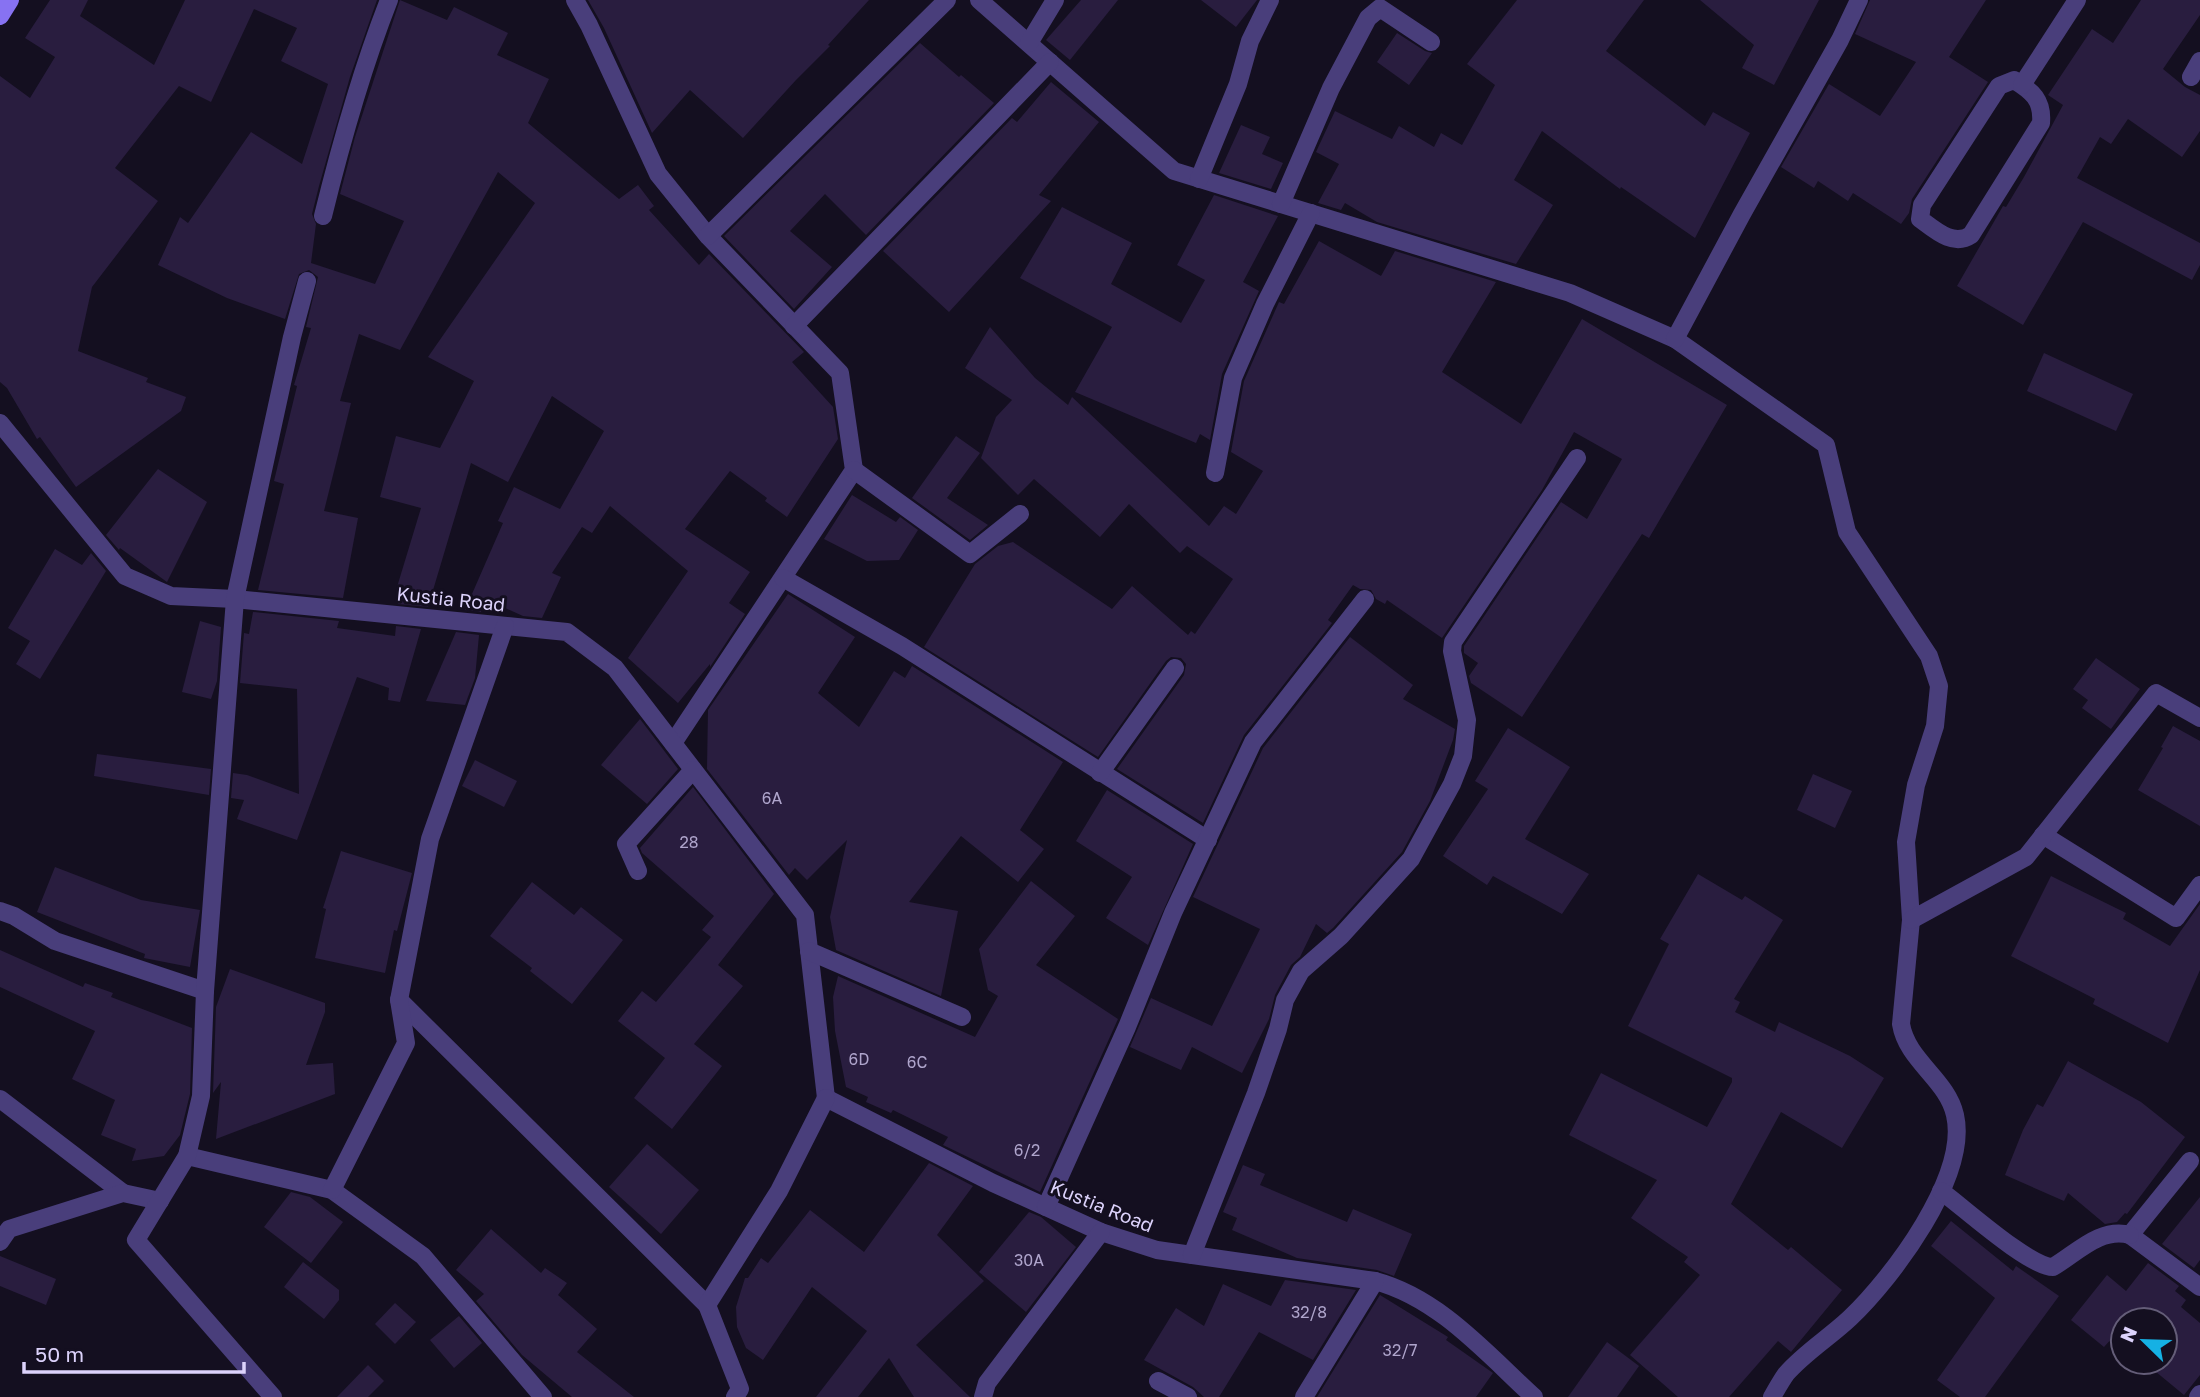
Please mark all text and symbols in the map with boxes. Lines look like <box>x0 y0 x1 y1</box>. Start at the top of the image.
street label: Kustia Road <box>396 581 506 616</box>
house number: 6A <box>762 788 782 808</box>
house number: 28 <box>679 832 699 852</box>
house number: 6D <box>849 1049 869 1069</box>
house number: 6C <box>907 1052 927 1072</box>
house number: 6/2 <box>1014 1140 1040 1160</box>
street label: Kustia Road <box>1047 1174 1157 1237</box>
house number: 30A <box>1014 1250 1044 1270</box>
house number: 32/8 <box>1291 1302 1327 1322</box>
north arrow <box>2109 1306 2179 1376</box>
text: N <box>2114 1323 2141 1345</box>
scale bar <box>24 1330 245 1374</box>
house number: 32/7 <box>1383 1340 1417 1360</box>
text: 50 m <box>35 1341 84 1367</box>

